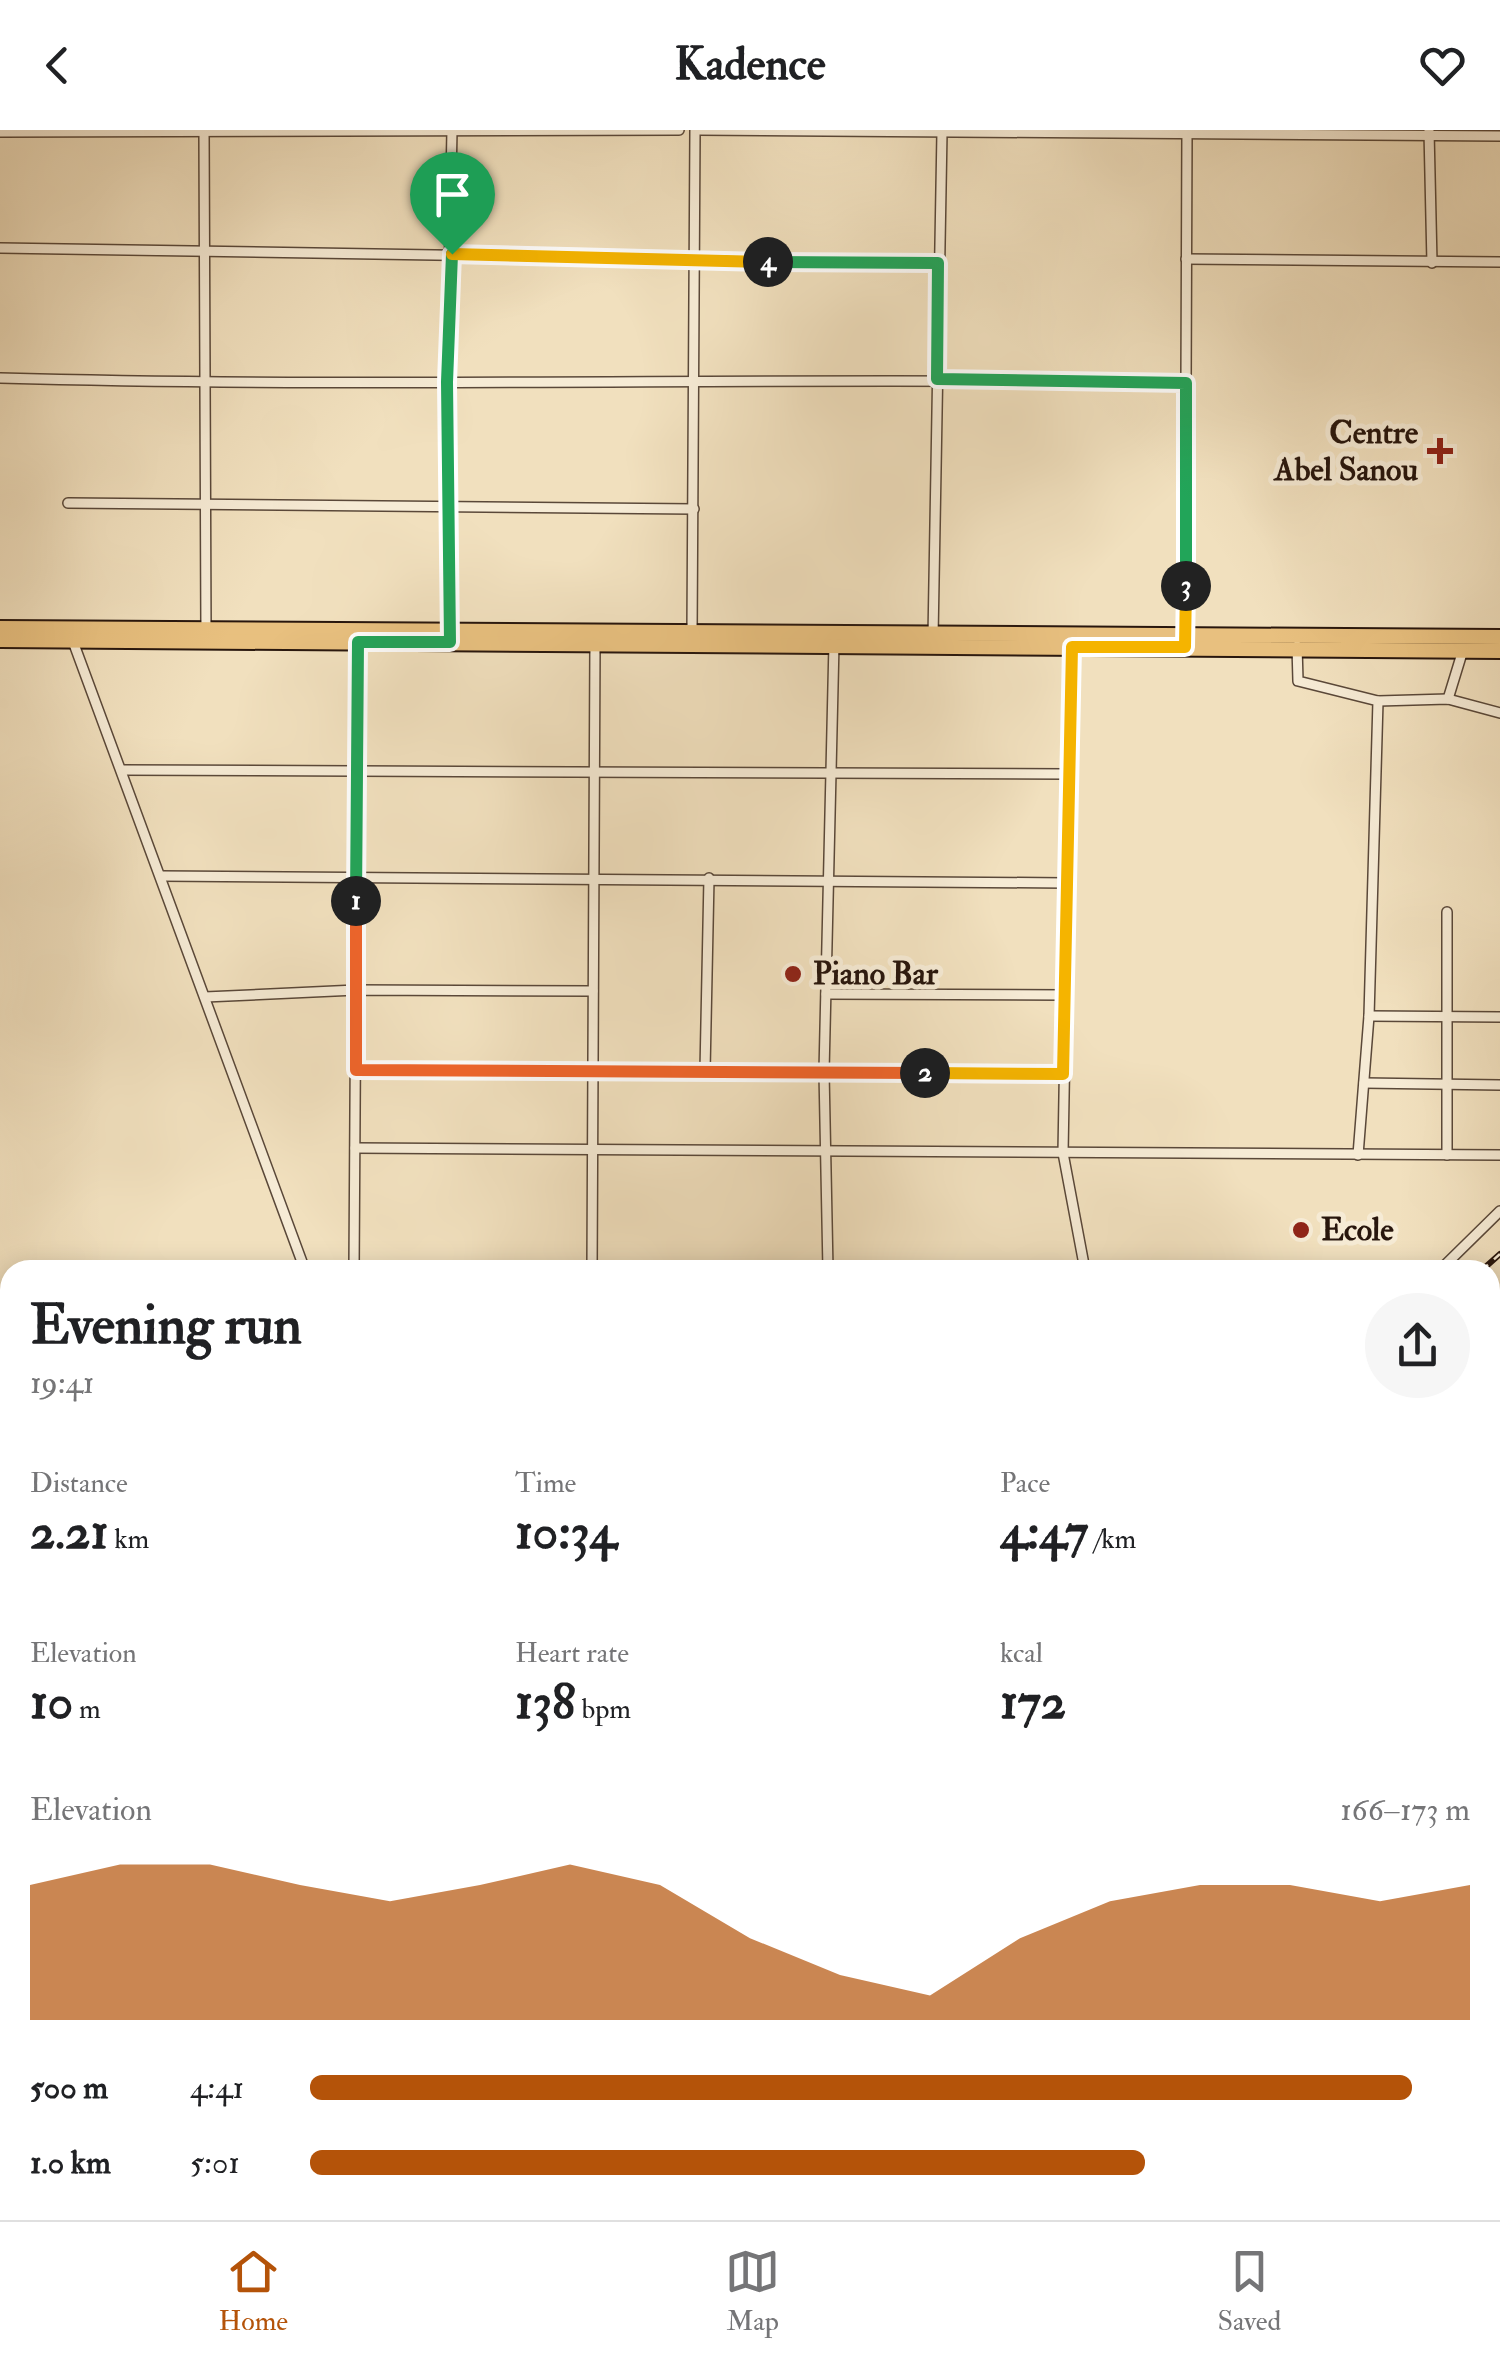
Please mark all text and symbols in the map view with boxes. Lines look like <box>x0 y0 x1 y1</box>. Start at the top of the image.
text: Kadence <box>675 37 825 93</box>
icon: back <box>30 38 85 93</box>
icon: heart <box>1415 38 1470 93</box>
pin <box>410 152 495 255</box>
icon: arrive <box>425 167 480 222</box>
pin: 4 <box>743 237 793 287</box>
text: 4 <box>760 244 776 279</box>
place label: Centre Abel Sanou <box>1272 413 1419 490</box>
marker: Centre Abel Sanou <box>1427 438 1453 464</box>
pin: 3 <box>1161 561 1211 611</box>
text: 3 <box>1181 568 1191 603</box>
pin: 1 <box>331 876 381 926</box>
text: 1 <box>351 883 361 918</box>
place label: Piano Bar <box>813 954 939 994</box>
marker: Piano Bar <box>782 963 804 985</box>
pin: 2 <box>900 1048 950 1098</box>
text: 2 <box>918 1055 932 1090</box>
place label: Ecole <box>1321 1210 1394 1250</box>
marker: Ecole <box>1290 1219 1312 1241</box>
text: Evening run <box>30 1291 302 1360</box>
button: share <box>1365 1293 1470 1398</box>
text: 19:41 <box>30 1363 94 1403</box>
text: Distance <box>30 1466 128 1501</box>
text: Time <box>515 1466 576 1501</box>
text: Pace <box>1000 1466 1050 1501</box>
text: 2.21 <box>30 1501 108 1564</box>
text: 10:34 <box>515 1501 617 1564</box>
text: 4:47 <box>1000 1501 1088 1564</box>
text: km <box>108 1522 149 1557</box>
text: /km <box>1088 1522 1136 1557</box>
text: Elevation <box>30 1636 137 1671</box>
text: Heart rate <box>515 1636 629 1671</box>
text: kcal <box>1000 1636 1043 1671</box>
text: 10 <box>30 1671 73 1734</box>
text: 138 <box>515 1671 576 1734</box>
text: 172 <box>1000 1671 1066 1734</box>
text: m <box>73 1692 101 1727</box>
text: bpm <box>576 1692 631 1727</box>
text: Elevation <box>30 1790 152 1830</box>
text: 166–173 m <box>1340 1790 1470 1830</box>
text: 500 m <box>30 2068 108 2108</box>
text: 4:41 <box>190 2068 244 2108</box>
text: 1.0 km <box>30 2143 111 2183</box>
text: 5:01 <box>190 2143 240 2183</box>
tab: Home <box>219 2244 288 2339</box>
tab: Map <box>725 2244 780 2339</box>
tab: Saved <box>1217 2244 1281 2339</box>

